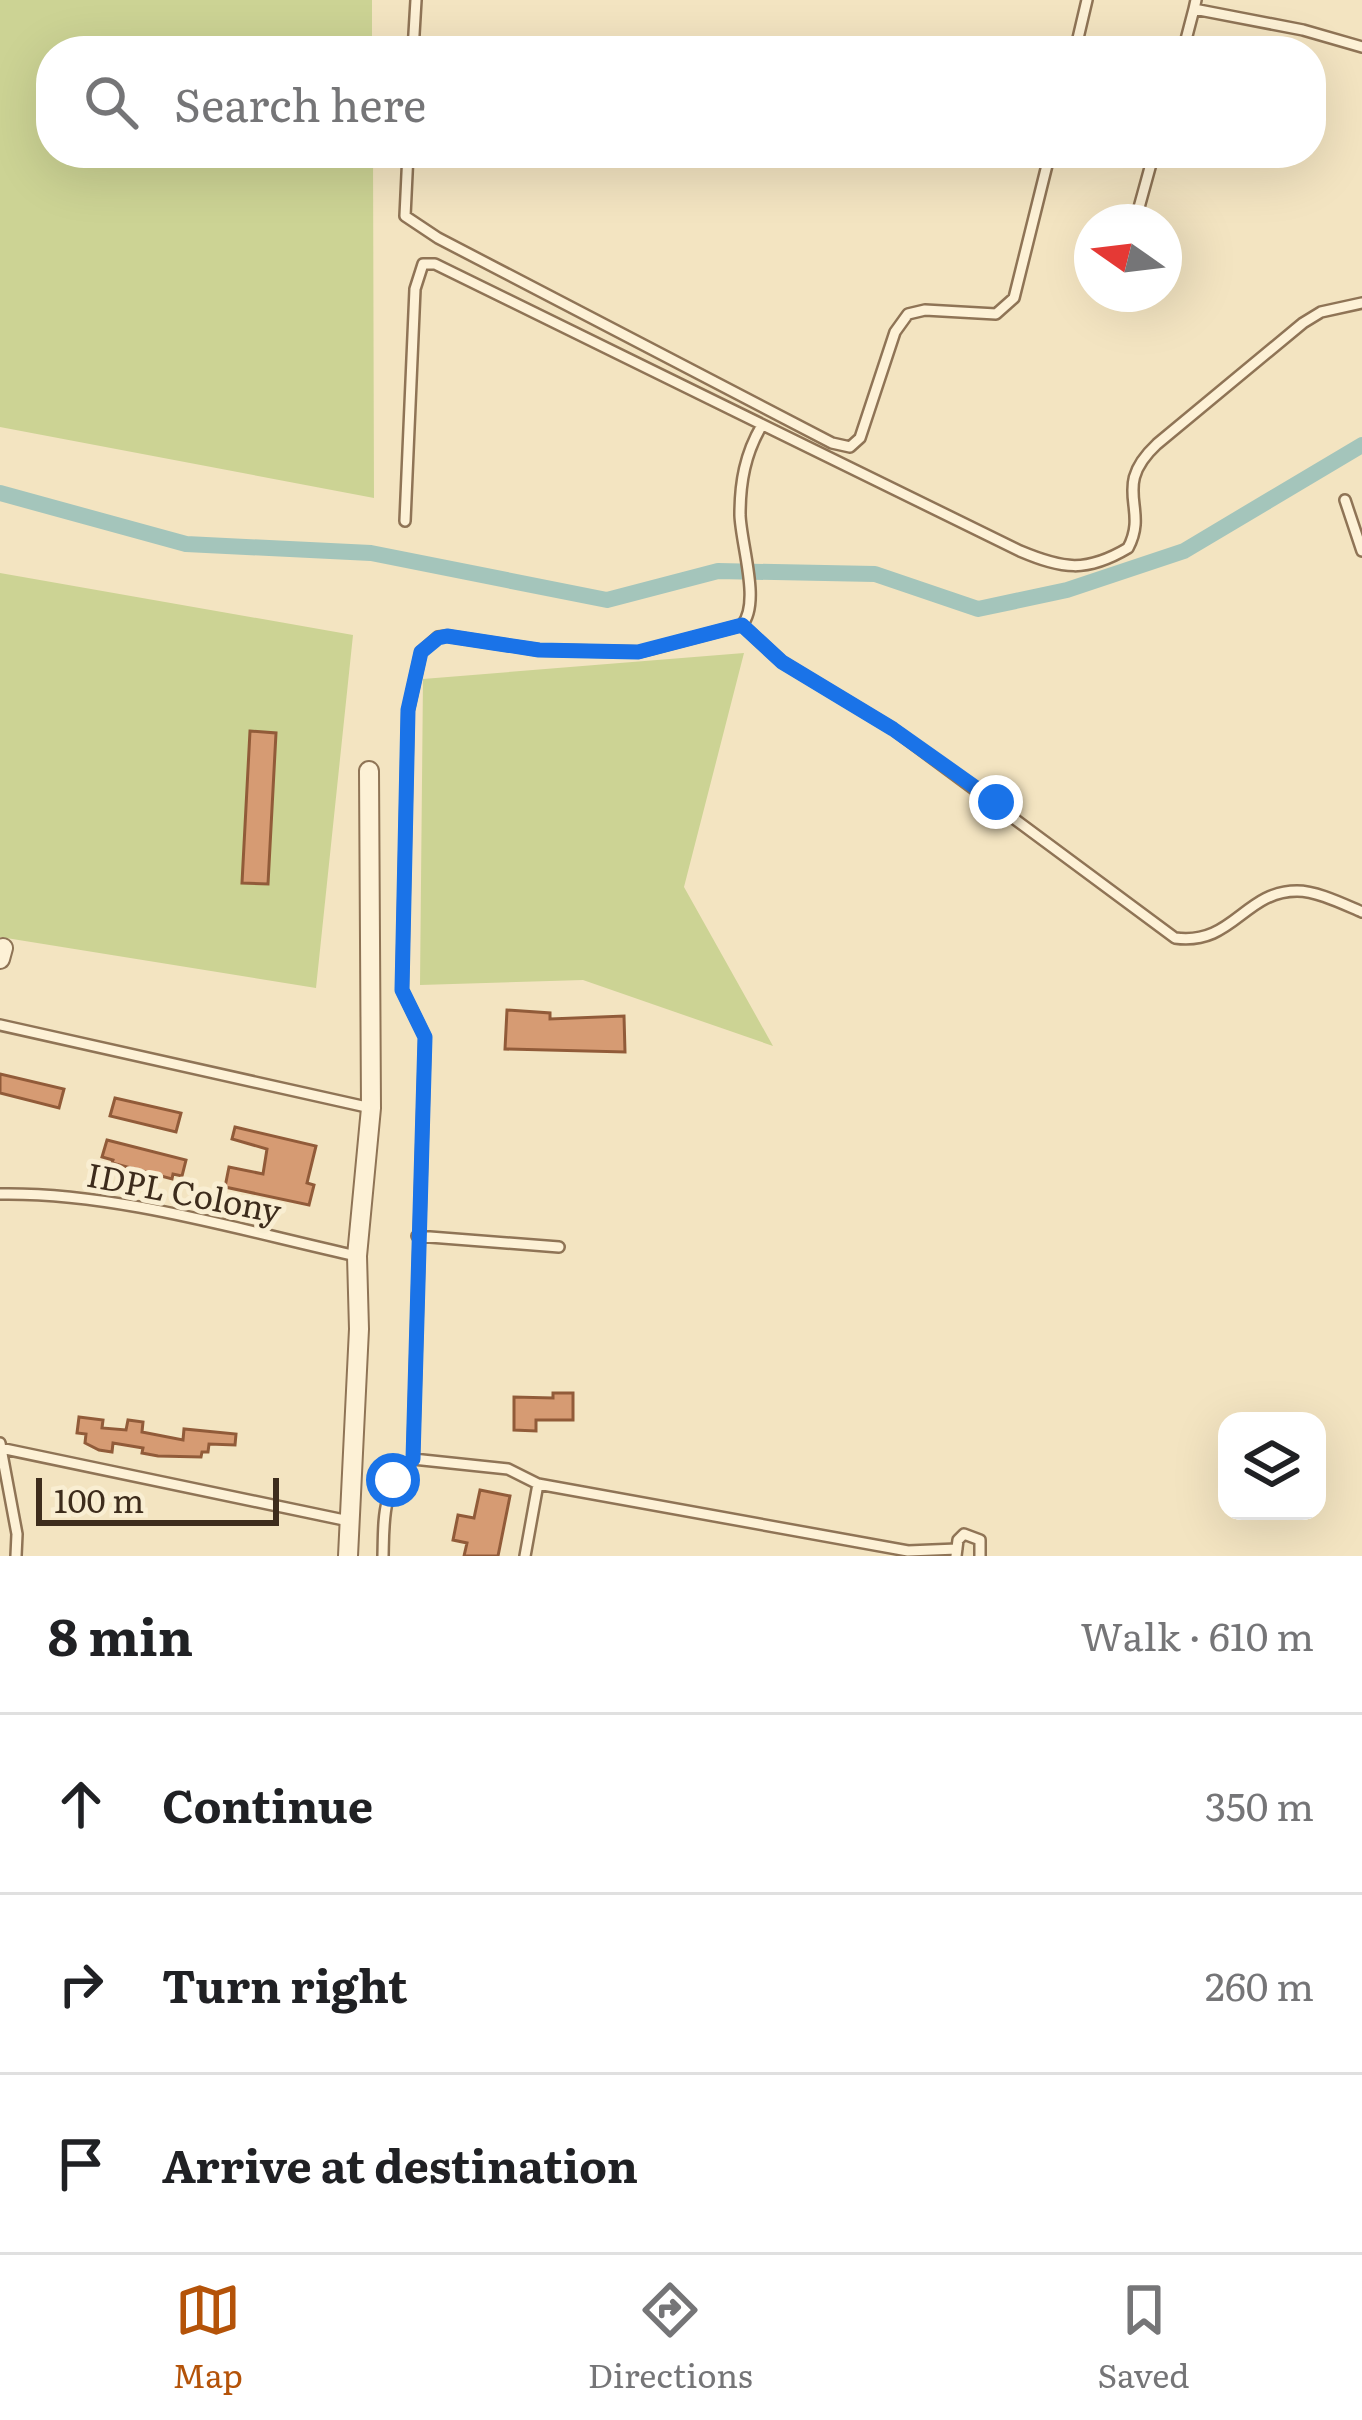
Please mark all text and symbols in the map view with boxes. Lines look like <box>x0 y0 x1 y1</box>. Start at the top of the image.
search box <box>36 36 1326 168</box>
icon: search <box>78 69 144 135</box>
text: Search here <box>174 69 426 136</box>
north arrow <box>1074 204 1182 312</box>
route end <box>969 775 1023 829</box>
street label: IDPL Colony <box>83 1148 286 1233</box>
map controls <box>1218 1412 1326 1520</box>
button: layers <box>1218 1412 1326 1520</box>
route start <box>366 1453 420 1507</box>
scale bar <box>36 1472 279 1525</box>
text: 100 m <box>54 1474 144 1523</box>
text: 8 min <box>48 1596 193 1672</box>
text: Walk · 610 m <box>1081 1605 1314 1663</box>
text: Continue <box>162 1770 373 1837</box>
icon: ahead <box>48 1771 114 1837</box>
text: 350 m <box>1205 1775 1314 1833</box>
text: Turn right <box>162 1950 408 2017</box>
icon: right <box>48 1951 114 2017</box>
text: 260 m <box>1205 1955 1314 2013</box>
text: Arrive at destination <box>162 2130 638 2197</box>
icon: arrive <box>48 2131 114 2197</box>
tab: Map <box>172 2277 243 2398</box>
tab: Directions <box>588 2277 753 2398</box>
tab: Saved <box>1098 2277 1190 2398</box>

